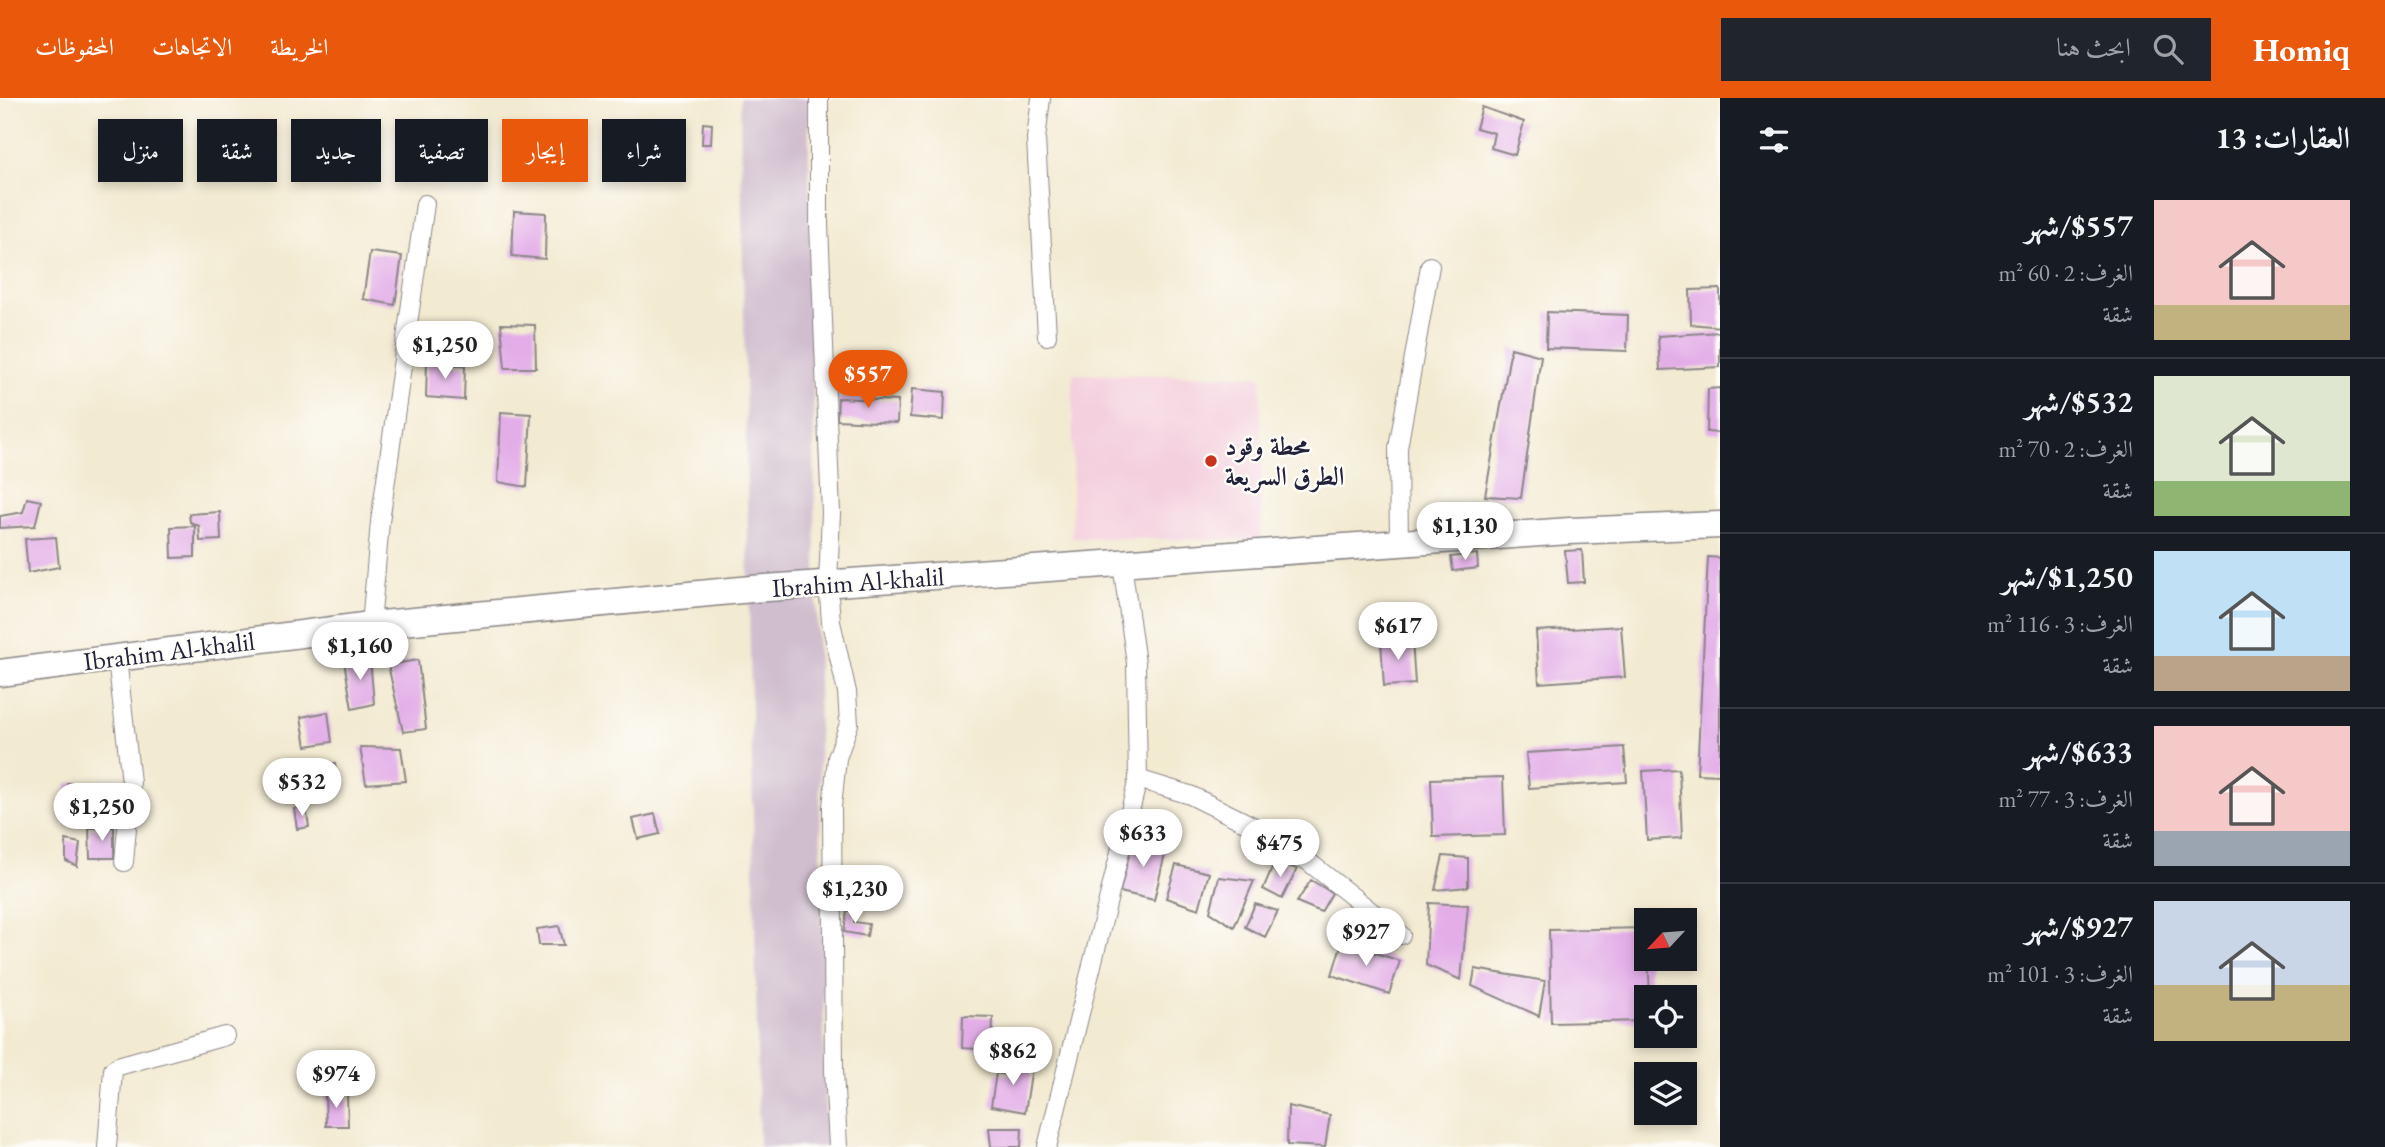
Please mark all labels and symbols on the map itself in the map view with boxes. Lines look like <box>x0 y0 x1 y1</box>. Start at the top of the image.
pin: $1,250 <box>388 322 502 381</box>
pin: $557 <box>827 350 909 410</box>
place label: محطة وقود الطرق السريعة <box>1225 429 1344 494</box>
marker: محطة وقود الطرق السريعة <box>1203 453 1219 469</box>
pin: $1,130 <box>1408 503 1522 562</box>
street label: Ibrahim Al-khalil <box>771 559 945 605</box>
pin: $617 <box>1357 602 1439 662</box>
pin: $1,160 <box>303 622 417 682</box>
street label: Ibrahim Al-khalil <box>81 624 257 678</box>
pin: $532 <box>261 758 343 818</box>
pin: $1,250 <box>45 784 159 843</box>
pin: $633 <box>1102 810 1184 869</box>
pin: $475 <box>1239 820 1321 879</box>
pin: $1,230 <box>798 866 912 925</box>
pin: $927 <box>1325 908 1407 968</box>
north arrow <box>1634 908 1698 971</box>
pin: $862 <box>972 1028 1054 1087</box>
pin: $974 <box>295 1051 377 1110</box>

